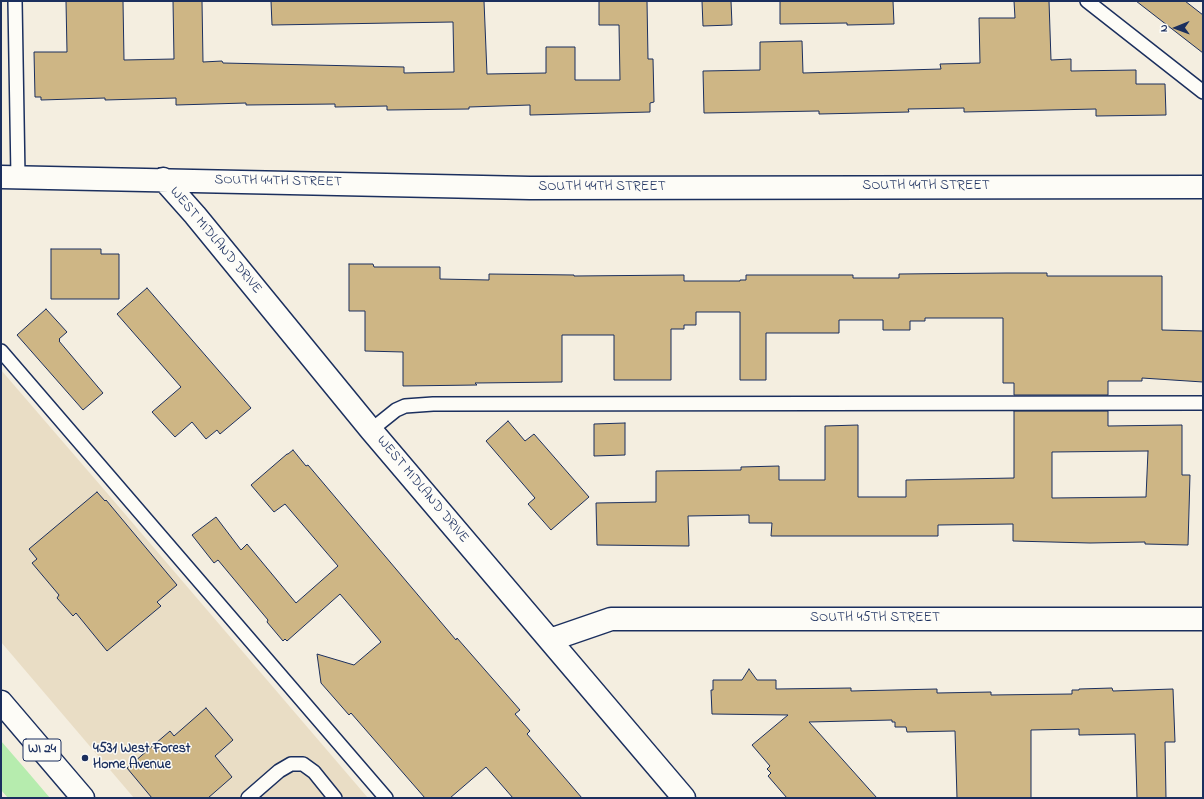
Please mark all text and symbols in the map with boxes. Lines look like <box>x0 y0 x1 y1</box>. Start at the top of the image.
north arrow <box>1156 8 1196 48</box>
text: N <box>1156 24 1172 32</box>
street label: SOUTH 44TH STREET <box>214 172 342 192</box>
street label: SOUTH 44TH STREET <box>862 179 990 195</box>
street label: SOUTH 44TH STREET <box>538 180 666 196</box>
street label: WEST MIDLAND DRIVE <box>165 184 265 298</box>
street label: WEST MIDLAND DRIVE <box>372 433 472 547</box>
street label: SOUTH 45TH STREET <box>810 611 940 627</box>
road number: WI 24 <box>23 739 61 761</box>
place label: 4531 West Forest Home Avenue <box>93 742 190 774</box>
marker: 4531 West Forest Home Avenue <box>80 753 90 763</box>

